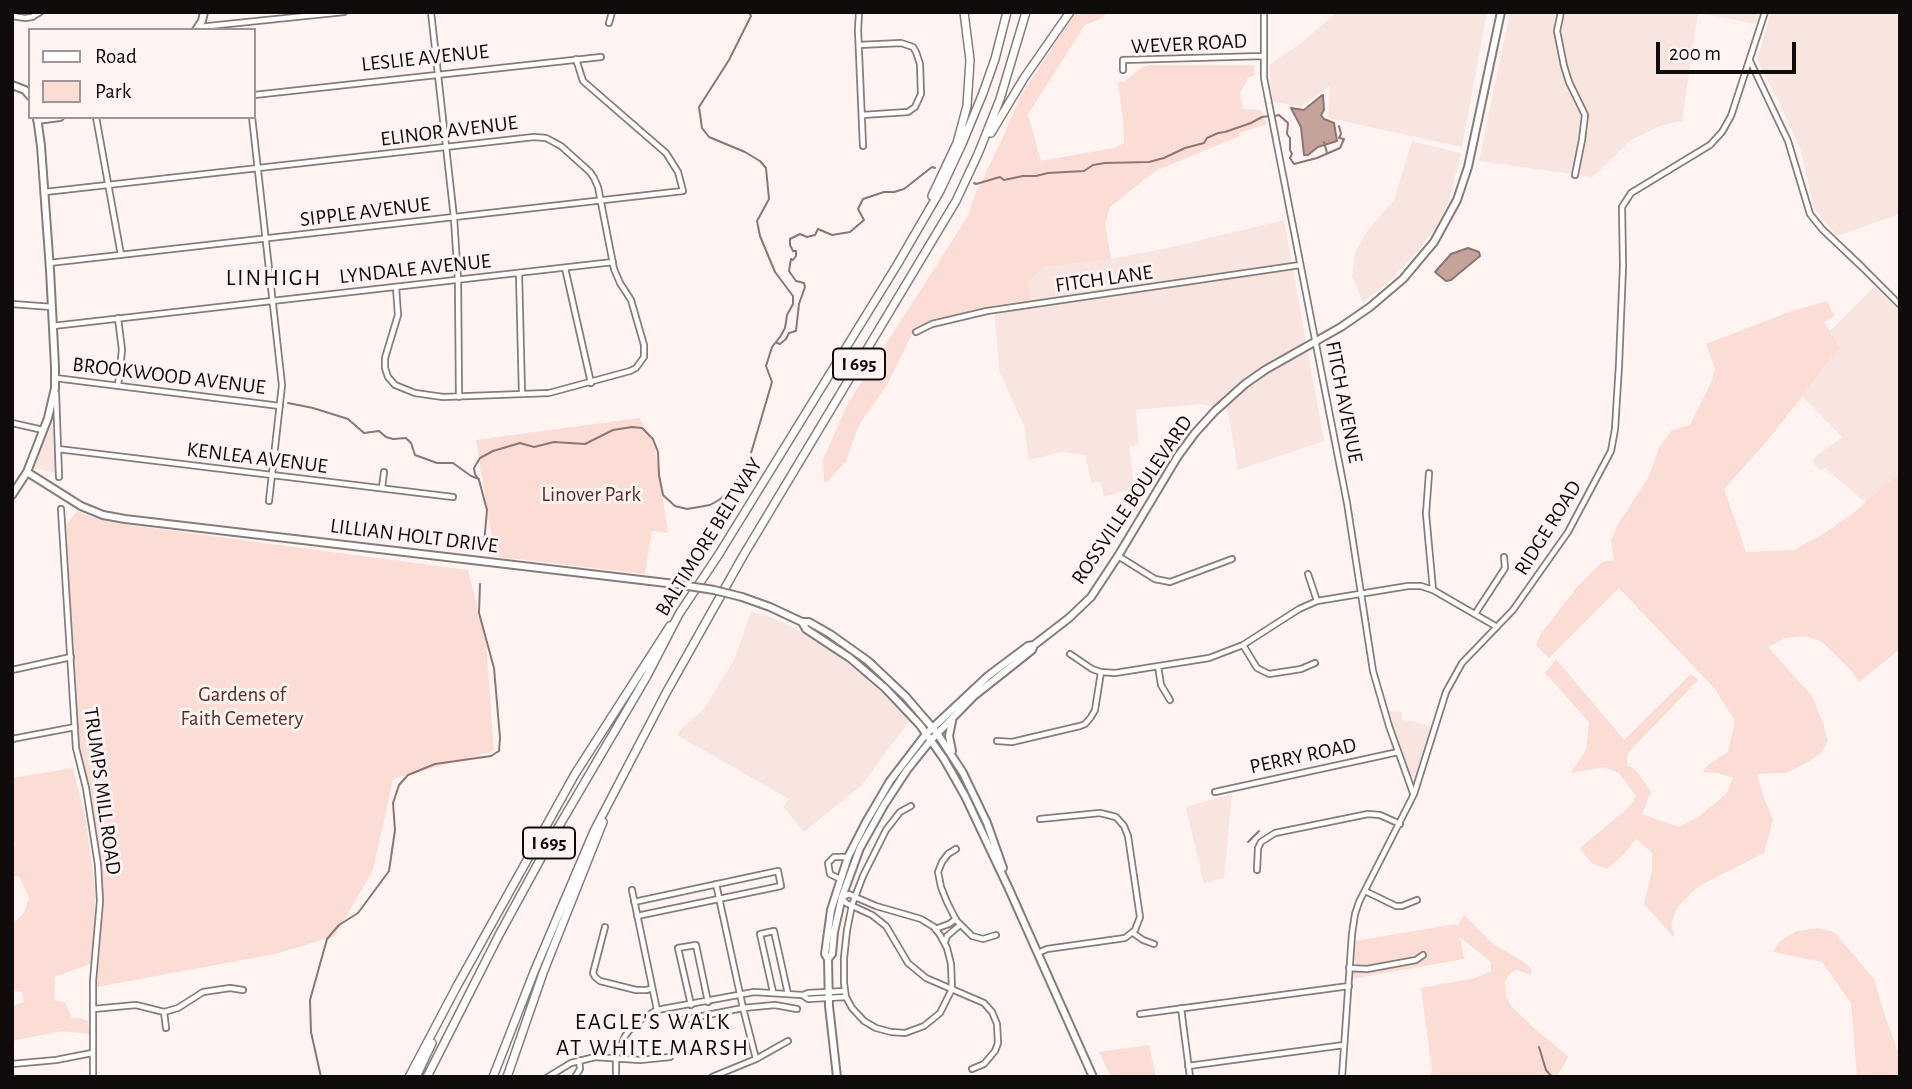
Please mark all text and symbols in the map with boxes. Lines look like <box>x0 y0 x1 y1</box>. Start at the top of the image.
legend <box>28 28 256 119</box>
street label: WEVER ROAD <box>1130 28 1248 60</box>
scale bar <box>1660 28 1800 72</box>
street label: LESLIE AVENUE <box>360 39 490 77</box>
text: 200 m <box>1669 43 1721 64</box>
text: Road <box>95 46 137 67</box>
text: Park <box>95 81 131 102</box>
street label: ELINOR AVENUE <box>379 110 519 152</box>
street label: SIPPLE AVENUE <box>298 192 432 232</box>
street label: LYNDALE AVENUE <box>338 249 492 289</box>
street label: FITCH LANE <box>1054 260 1154 298</box>
district label: LINHIGH <box>227 264 321 292</box>
street label: FITCH AVENUE <box>1320 339 1368 465</box>
road number: I 695 <box>833 348 885 380</box>
street label: BROOKWOOD AVENUE <box>71 352 267 400</box>
street label: ROSSVILLE BOULEVARD <box>1066 411 1198 589</box>
street label: KENLEA AVENUE <box>185 437 329 479</box>
street label: BALTIMORE BELTWAY <box>650 453 768 621</box>
street label: RIDGE ROAD <box>1509 476 1587 580</box>
park label: Linover Park <box>541 482 641 508</box>
street label: LILLIAN HOLT DRIVE <box>329 513 499 559</box>
park label: Gardens of Faith Cemetery <box>180 682 304 732</box>
street label: TRUMPS MILL ROAD <box>78 706 126 876</box>
street label: PERRY ROAD <box>1247 732 1359 780</box>
road number: I 695 <box>523 828 575 858</box>
district label: EAGLE'S WALK AT WHITE MARSH <box>558 1008 748 1062</box>

